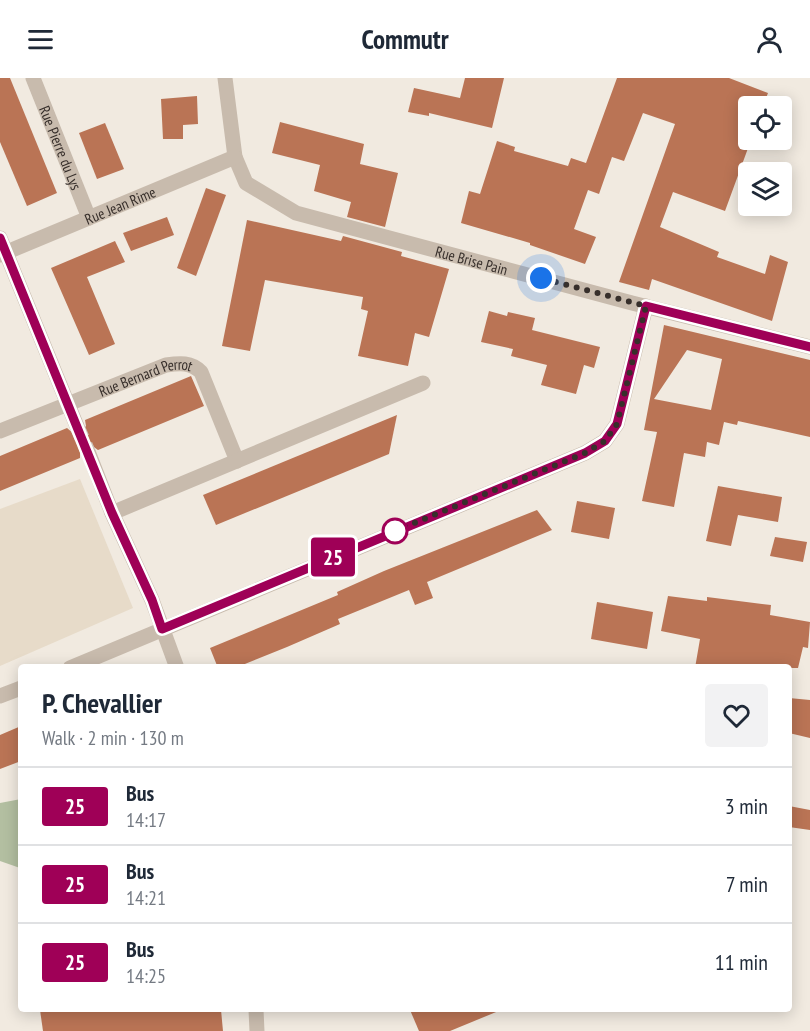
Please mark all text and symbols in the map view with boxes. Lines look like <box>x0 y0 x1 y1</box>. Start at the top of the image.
text: Commutr <box>361 22 449 56</box>
icon: menu <box>24 23 57 56</box>
icon: person <box>753 23 786 56</box>
map controls <box>738 96 792 216</box>
button: locate <box>738 96 792 150</box>
street label: Rue Pierre du Lys <box>36 103 86 192</box>
button: layers <box>738 162 792 216</box>
street label: Rue Jean Rime <box>82 182 158 228</box>
street label: Rue Brise Pain <box>433 241 510 279</box>
your location <box>526 263 556 293</box>
street label: Rue Bernard Perrot <box>96 354 195 400</box>
unlabelled marker <box>382 518 408 544</box>
line badge: 25 <box>306 538 360 576</box>
text: 25 <box>323 544 343 571</box>
text: P. Chevallier <box>42 684 162 721</box>
button: heart <box>705 684 768 747</box>
text: Walk · 2 min · 130 m <box>42 725 184 751</box>
text: Bus <box>126 779 154 807</box>
text: 3 min <box>725 792 768 820</box>
text: 25 <box>65 793 85 820</box>
text: 14:17 <box>126 807 166 833</box>
text: Bus <box>126 857 154 885</box>
text: 7 min <box>726 870 768 898</box>
text: 25 <box>65 871 85 898</box>
text: 14:21 <box>126 885 166 911</box>
text: Bus <box>126 935 154 963</box>
text: 11 min <box>715 948 768 976</box>
text: 25 <box>65 949 85 976</box>
text: 14:25 <box>126 963 166 989</box>

